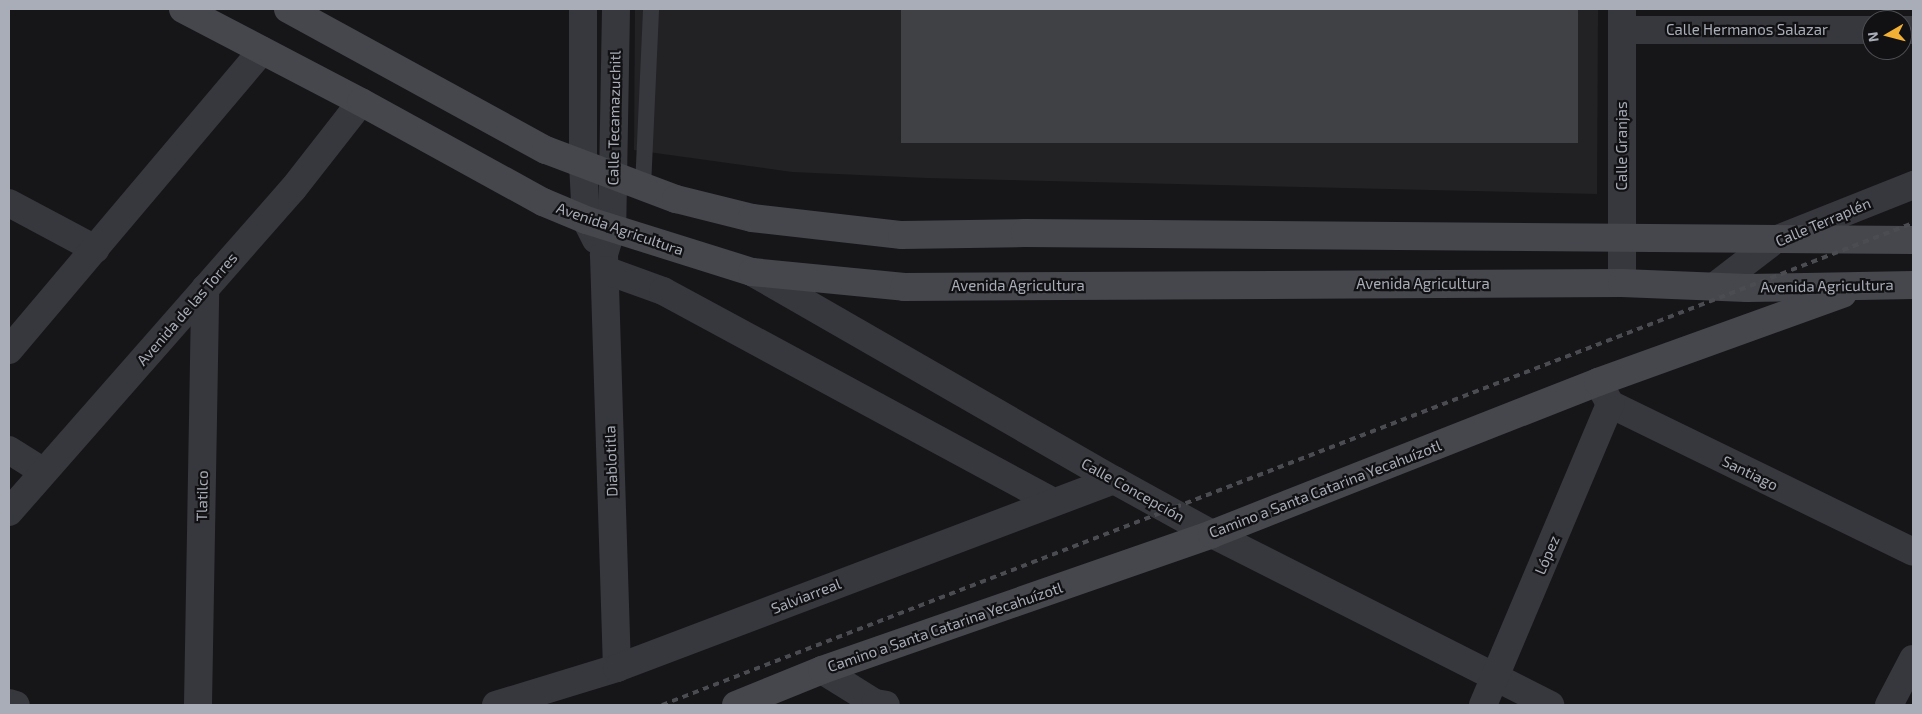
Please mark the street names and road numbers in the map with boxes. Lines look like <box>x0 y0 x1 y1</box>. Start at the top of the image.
street label: Calle Hermanos Salazar <box>1666 21 1828 39</box>
street label: Calle Tecamazuchitl <box>604 50 624 186</box>
street label: Calle Granjas <box>1613 101 1631 191</box>
street label: Calle Terraplén <box>1772 194 1874 250</box>
street label: Avenida Agricultura <box>554 199 686 259</box>
street label: Avenida de las Torres <box>133 249 241 369</box>
street label: Avenida Agricultura <box>1356 275 1490 293</box>
street label: Avenida Agricultura <box>1760 276 1894 296</box>
street label: Avenida Agricultura <box>951 277 1085 295</box>
street label: Diablotitla <box>601 425 621 497</box>
street label: Camino a Santa Catarina Yecahuízotl <box>1206 436 1444 542</box>
street label: Santiago <box>1719 452 1781 494</box>
street label: Calle Concepción <box>1078 454 1188 526</box>
street label: Tlatilco <box>193 470 211 522</box>
street label: López <box>1531 533 1563 577</box>
street label: Salviarreal <box>769 574 843 618</box>
street label: Camino a Santa Catarina Yecahuízotl <box>825 578 1065 676</box>

